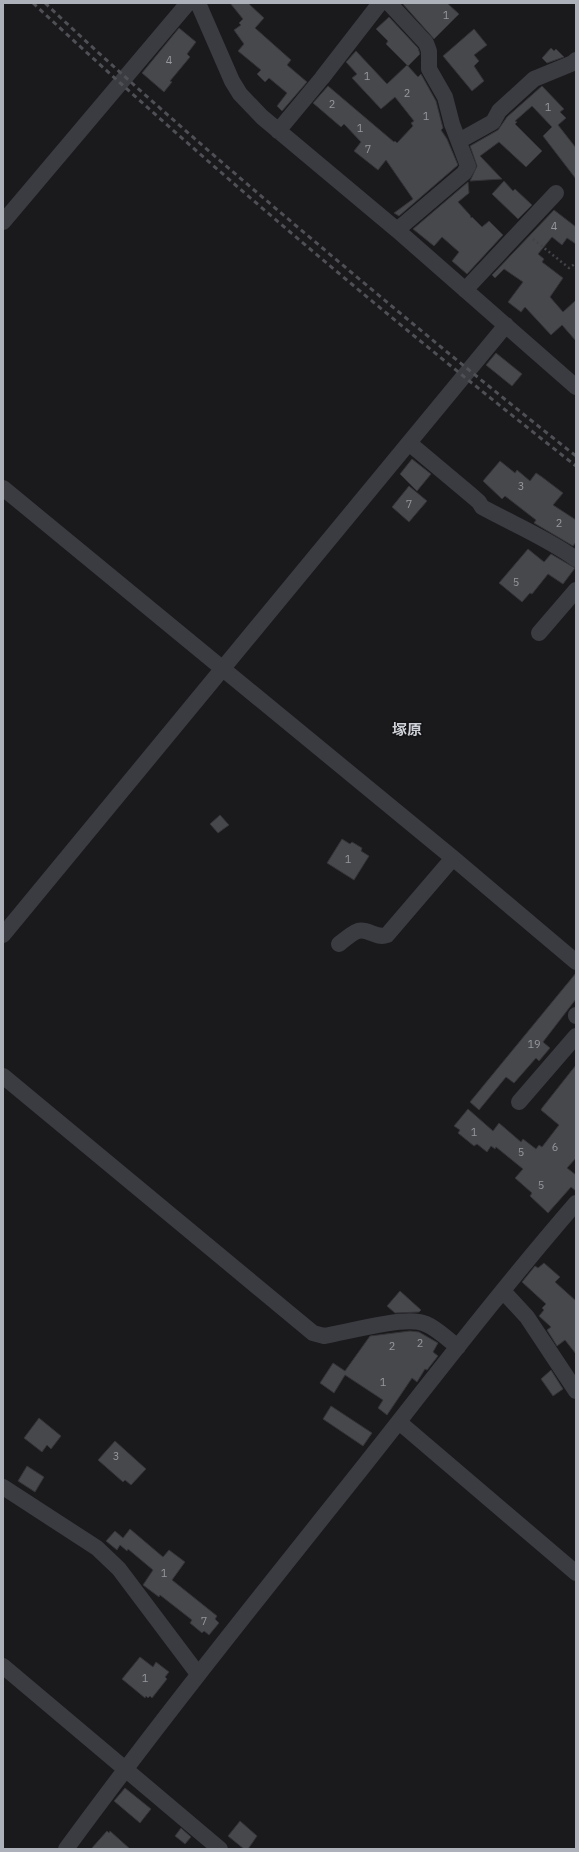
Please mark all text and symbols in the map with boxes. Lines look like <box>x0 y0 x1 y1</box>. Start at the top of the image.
house number: 1 <box>443 8 450 22</box>
house number: 4 <box>166 53 173 67</box>
house number: 1 <box>364 69 371 83</box>
house number: 2 <box>404 86 410 100</box>
house number: 2 <box>329 97 335 111</box>
house number: 1 <box>545 100 552 114</box>
house number: 1 <box>423 109 430 123</box>
house number: 1 <box>357 121 364 135</box>
house number: 7 <box>365 142 371 156</box>
house number: 4 <box>551 219 558 233</box>
house number: 3 <box>518 479 524 493</box>
house number: 7 <box>406 497 412 511</box>
house number: 2 <box>556 516 562 530</box>
house number: 5 <box>513 575 519 589</box>
district label: 塚原 <box>392 720 422 739</box>
house number: 1 <box>345 852 352 866</box>
house number: 19 <box>527 1037 541 1051</box>
house number: 1 <box>471 1125 478 1139</box>
house number: 6 <box>552 1140 558 1154</box>
house number: 5 <box>518 1145 524 1159</box>
house number: 5 <box>538 1178 544 1192</box>
house number: 2 <box>417 1336 423 1350</box>
house number: 2 <box>389 1339 395 1353</box>
house number: 1 <box>380 1375 387 1389</box>
house number: 3 <box>113 1449 119 1463</box>
house number: 1 <box>161 1566 168 1580</box>
house number: 7 <box>201 1614 207 1628</box>
house number: 1 <box>142 1671 149 1685</box>

